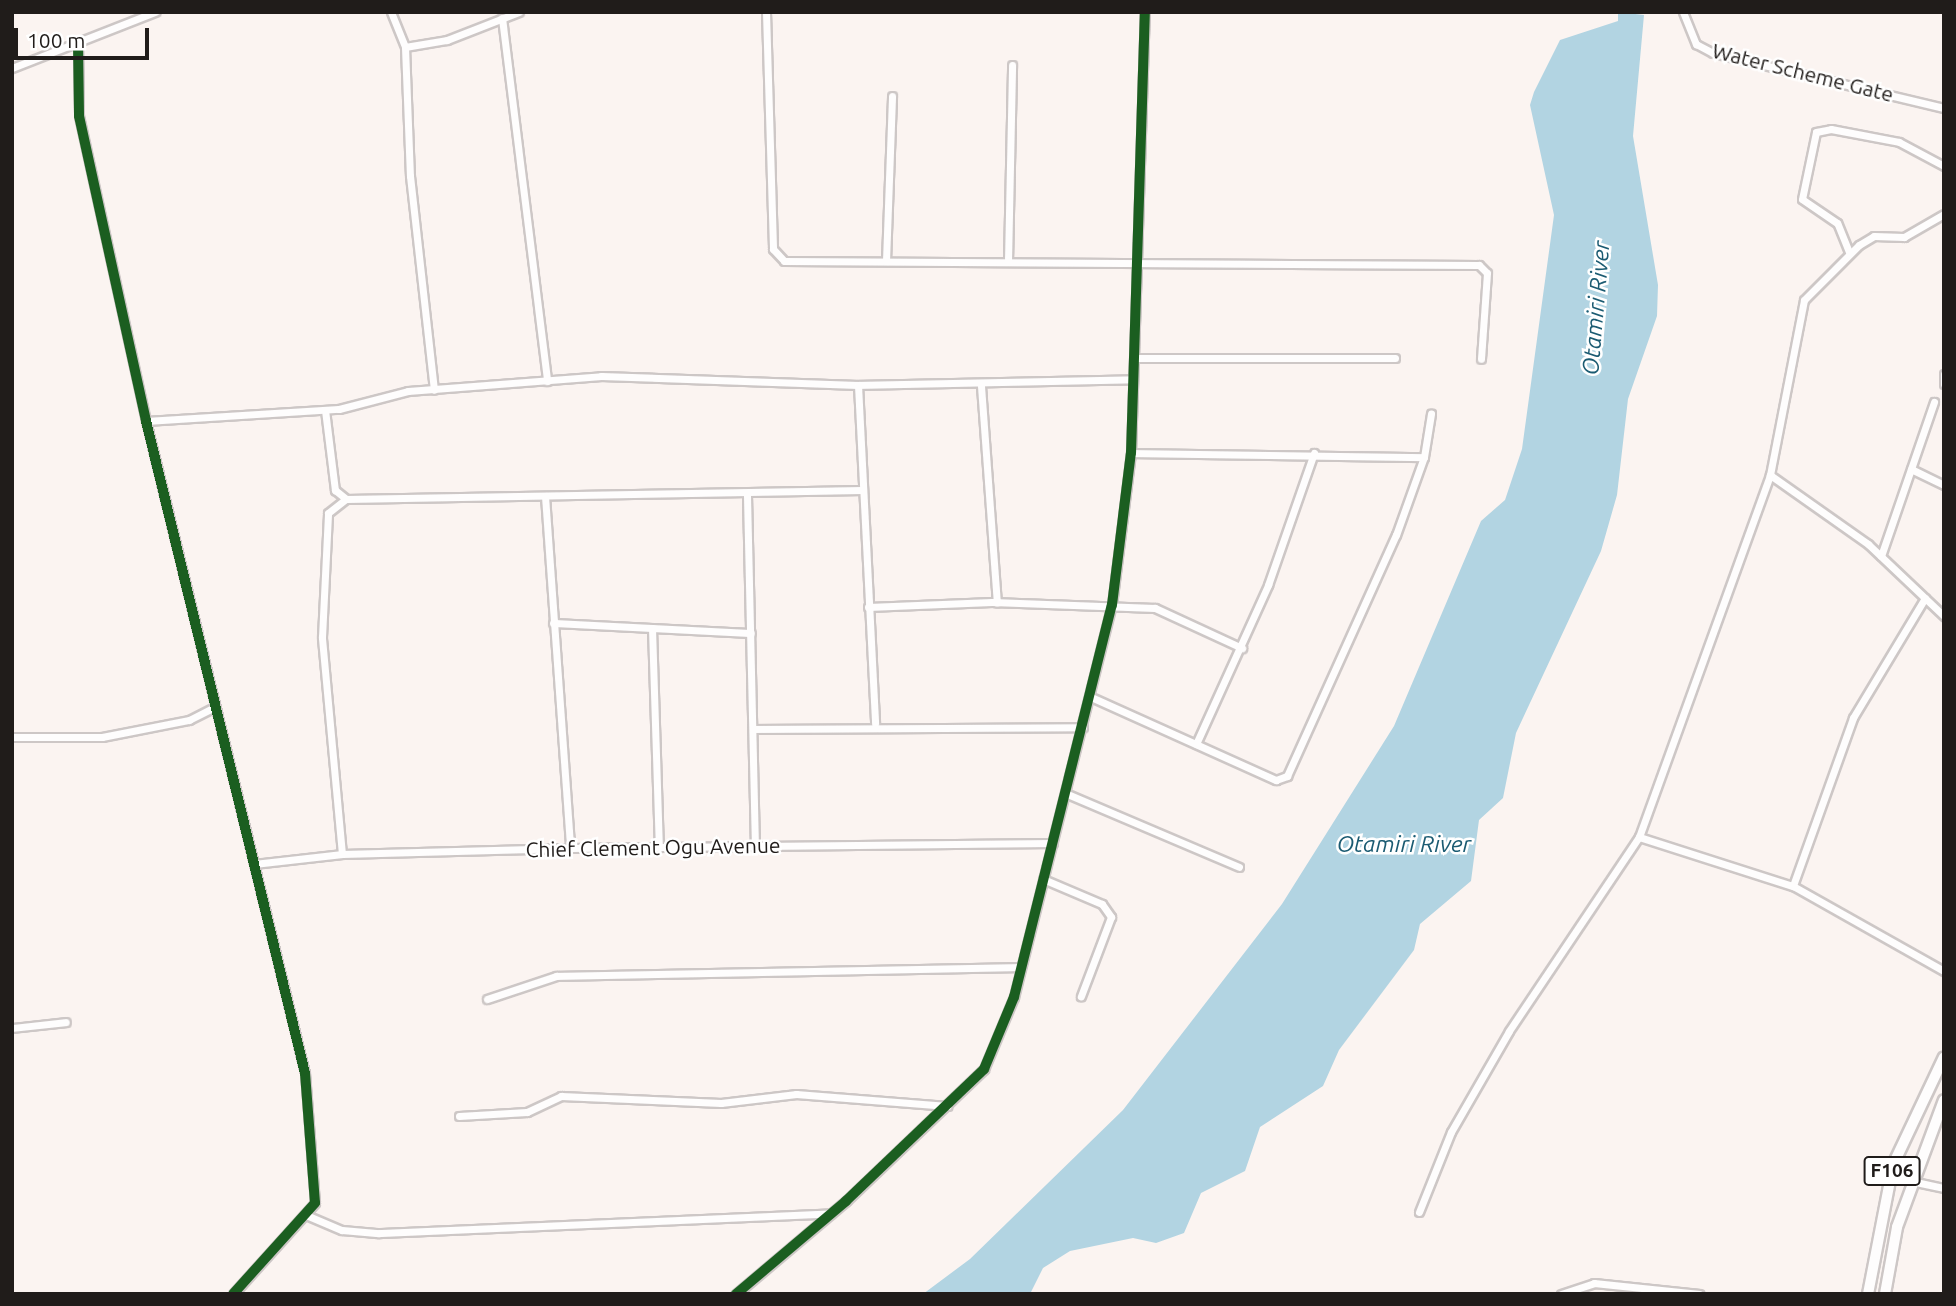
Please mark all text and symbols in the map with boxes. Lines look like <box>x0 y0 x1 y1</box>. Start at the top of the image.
scale bar <box>18 14 152 58</box>
text: 100 m <box>27 28 85 52</box>
street label: Water Scheme Gate <box>1710 37 1896 107</box>
water label: Otamiri River <box>1576 240 1616 376</box>
water label: Otamiri River <box>1337 830 1471 858</box>
street label: Chief Clement Ogu Avenue <box>525 832 781 862</box>
road number: F106 <box>1862 1156 1922 1186</box>

